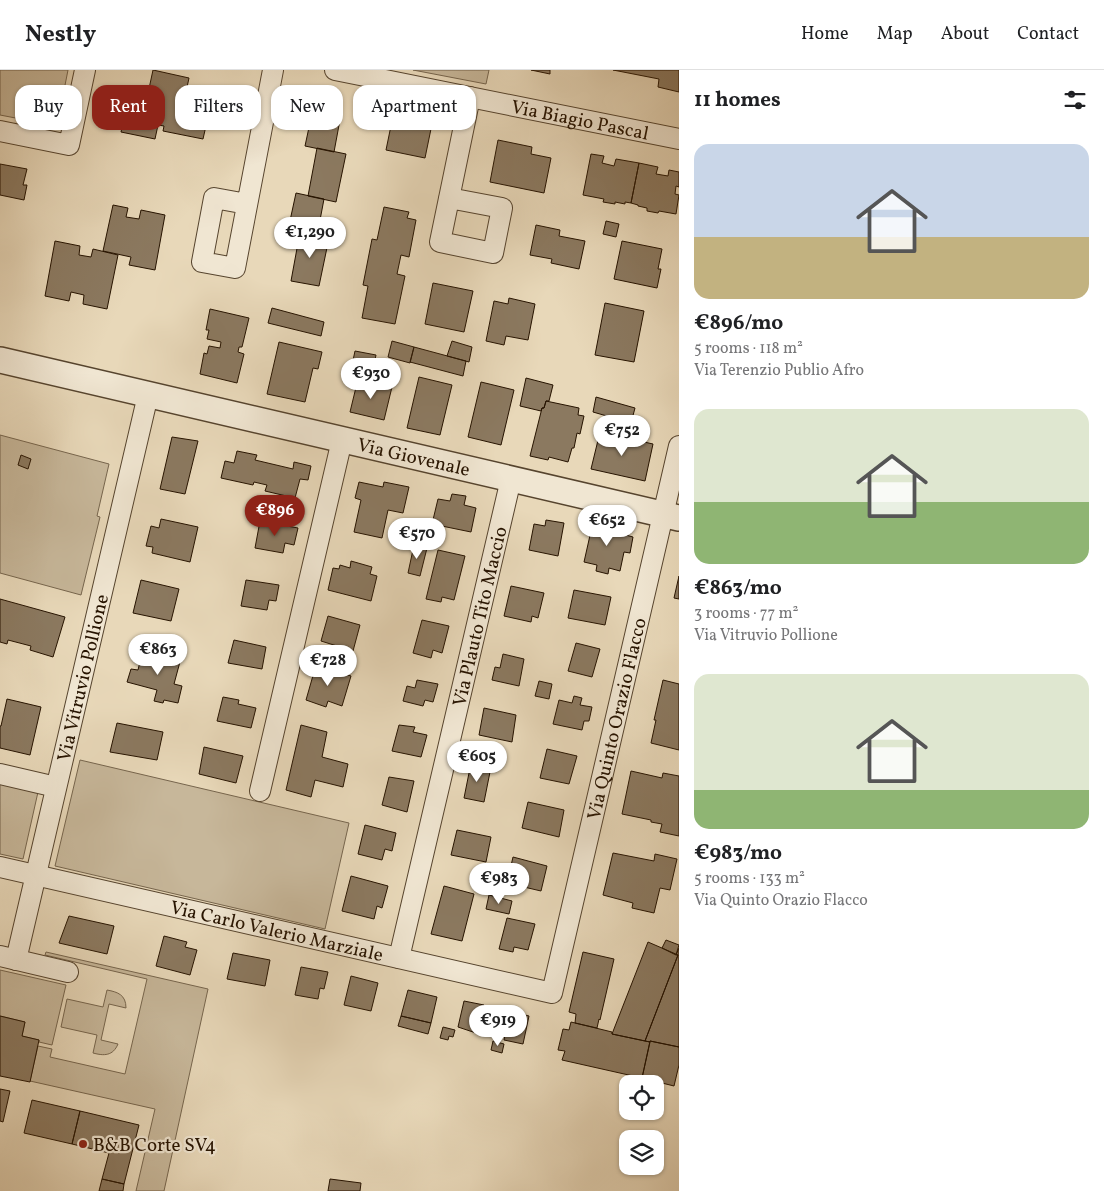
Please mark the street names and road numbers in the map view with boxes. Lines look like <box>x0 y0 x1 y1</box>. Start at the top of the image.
street label: Via Biagio Pascal <box>509 95 651 148</box>
street label: Via Giovenale <box>355 433 472 484</box>
street label: Via Plauto Tito Maccio <box>447 524 514 709</box>
street label: Via Vitruvio Pollione <box>52 592 116 764</box>
street label: Via Quinto Orazio Flacco <box>582 615 654 823</box>
street label: Via Carlo Valerio Marziale <box>167 895 385 969</box>

